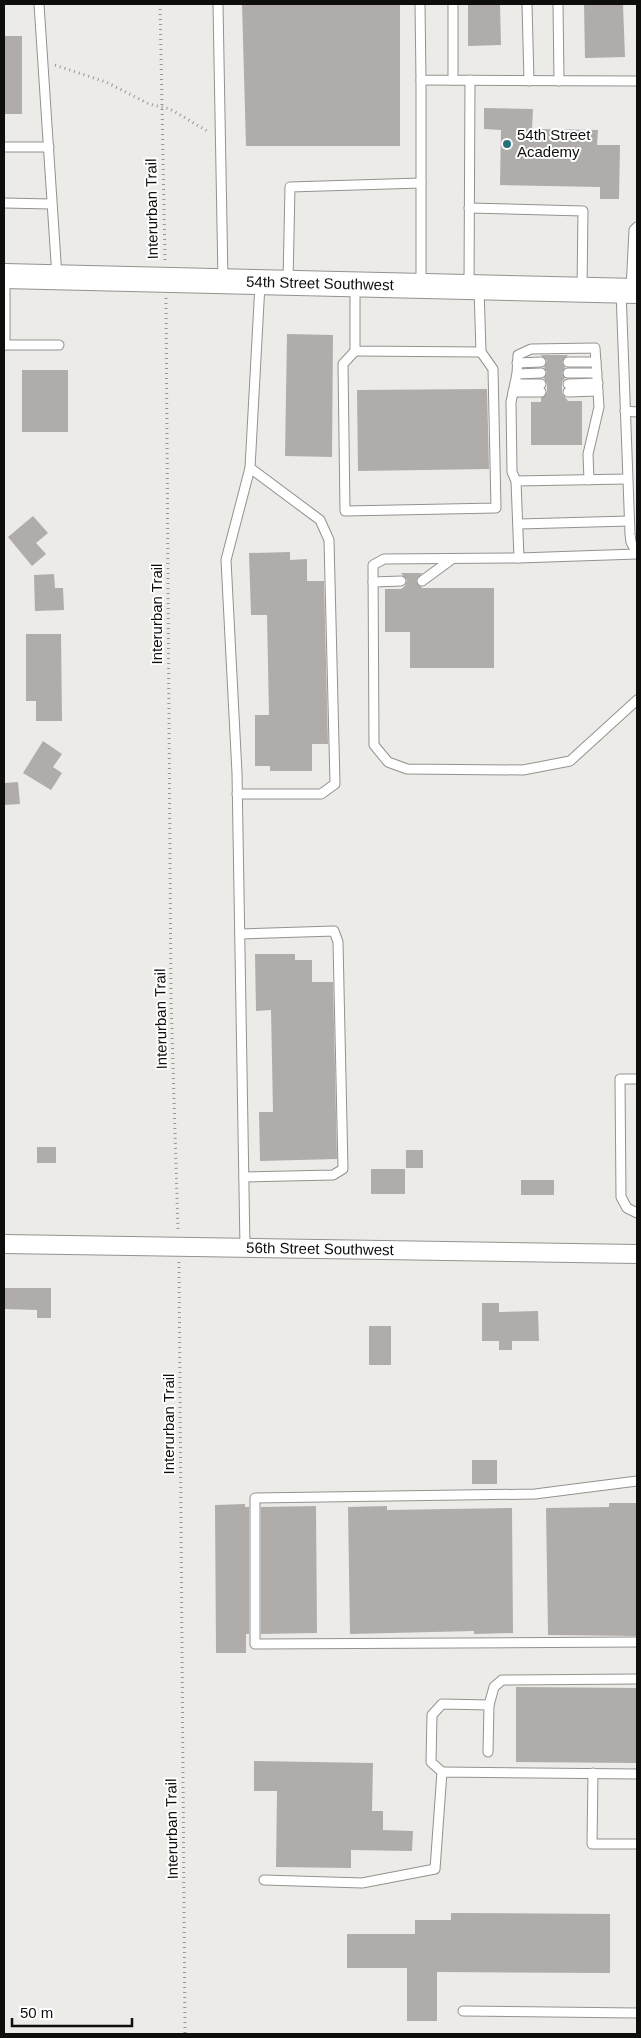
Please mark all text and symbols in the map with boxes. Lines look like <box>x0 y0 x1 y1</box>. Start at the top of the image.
place label: 54th Street Academy <box>517 126 591 160</box>
marker: 54th Street Academy <box>501 138 513 150</box>
street label: Interurban Trail <box>142 158 161 260</box>
street label: 54th Street Southwest <box>246 273 395 293</box>
street label: Interurban Trail <box>148 564 165 664</box>
street label: Interurban Trail <box>151 968 170 1070</box>
street label: 56th Street Southwest <box>246 1239 395 1258</box>
street label: Interurban Trail <box>160 1374 177 1474</box>
street label: Interurban Trail <box>162 1778 181 1880</box>
scale bar <box>12 1996 132 2028</box>
text: 50 m <box>20 2004 53 2021</box>

